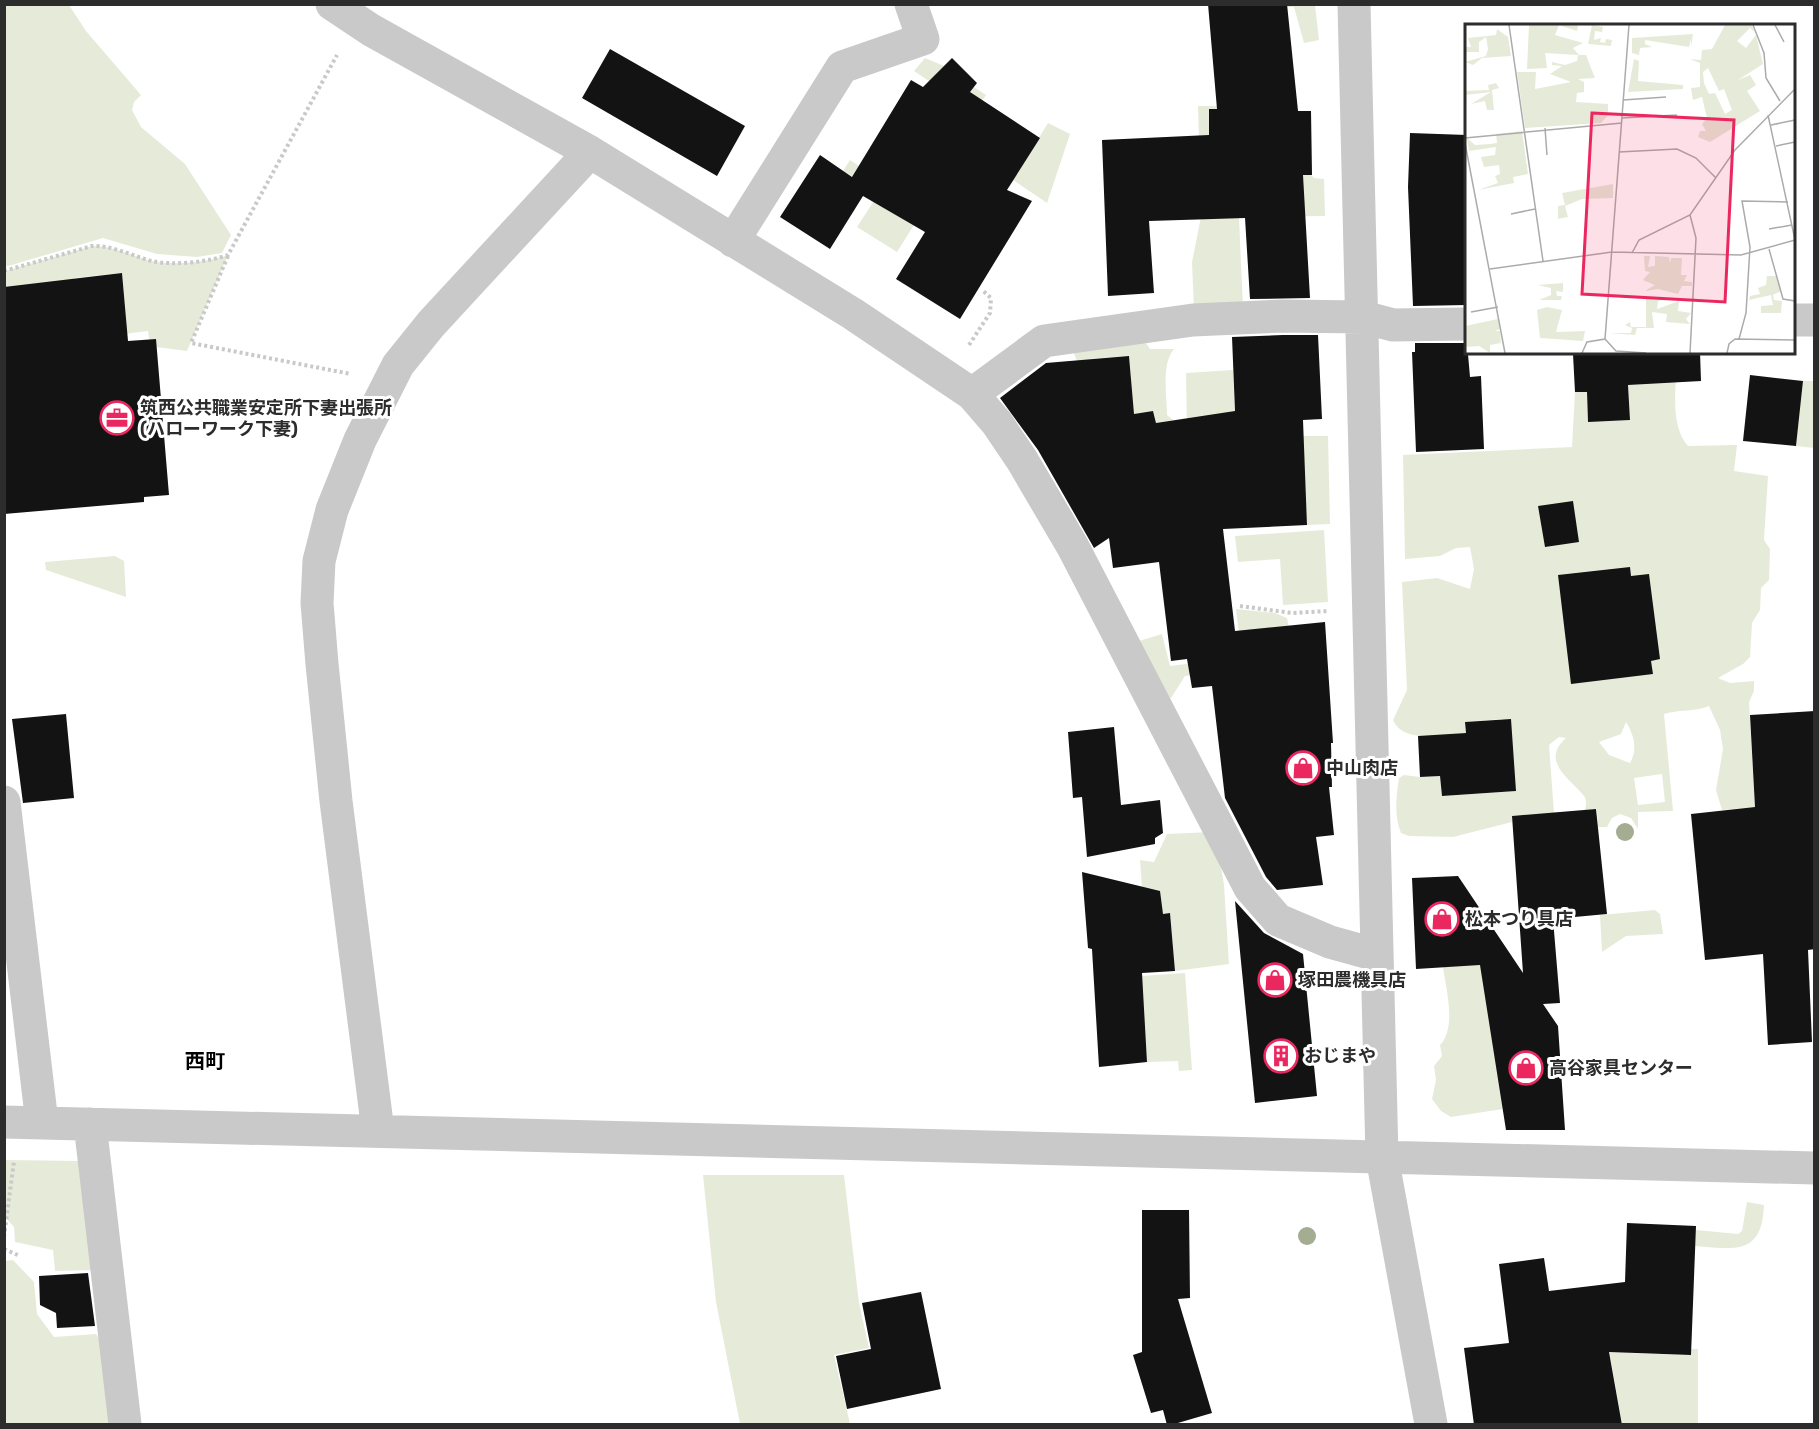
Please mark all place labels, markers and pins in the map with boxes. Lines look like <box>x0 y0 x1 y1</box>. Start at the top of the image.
place label: 筑西公共職業安定所下妻出張所 (ハローワーク下妻) <box>140 397 392 440</box>
office icon: 筑西公共職業安定所下妻出張所 (ハローワーク下妻) <box>99 400 135 436</box>
shop icon: 中山肉店 <box>1285 750 1321 786</box>
place label: 中山肉店 <box>1326 757 1398 779</box>
shop icon: 松本つり具店 <box>1424 901 1460 937</box>
place label: 松本つり具店 <box>1465 908 1573 930</box>
shop icon: 塚田農機具店 <box>1257 962 1293 998</box>
place label: 塚田農機具店 <box>1298 969 1406 991</box>
building icon: おじまや <box>1263 1038 1299 1074</box>
place label: おじまや <box>1304 1045 1376 1067</box>
shop icon: 高谷家具センター <box>1508 1050 1544 1086</box>
place label: 高谷家具センター <box>1549 1057 1693 1079</box>

